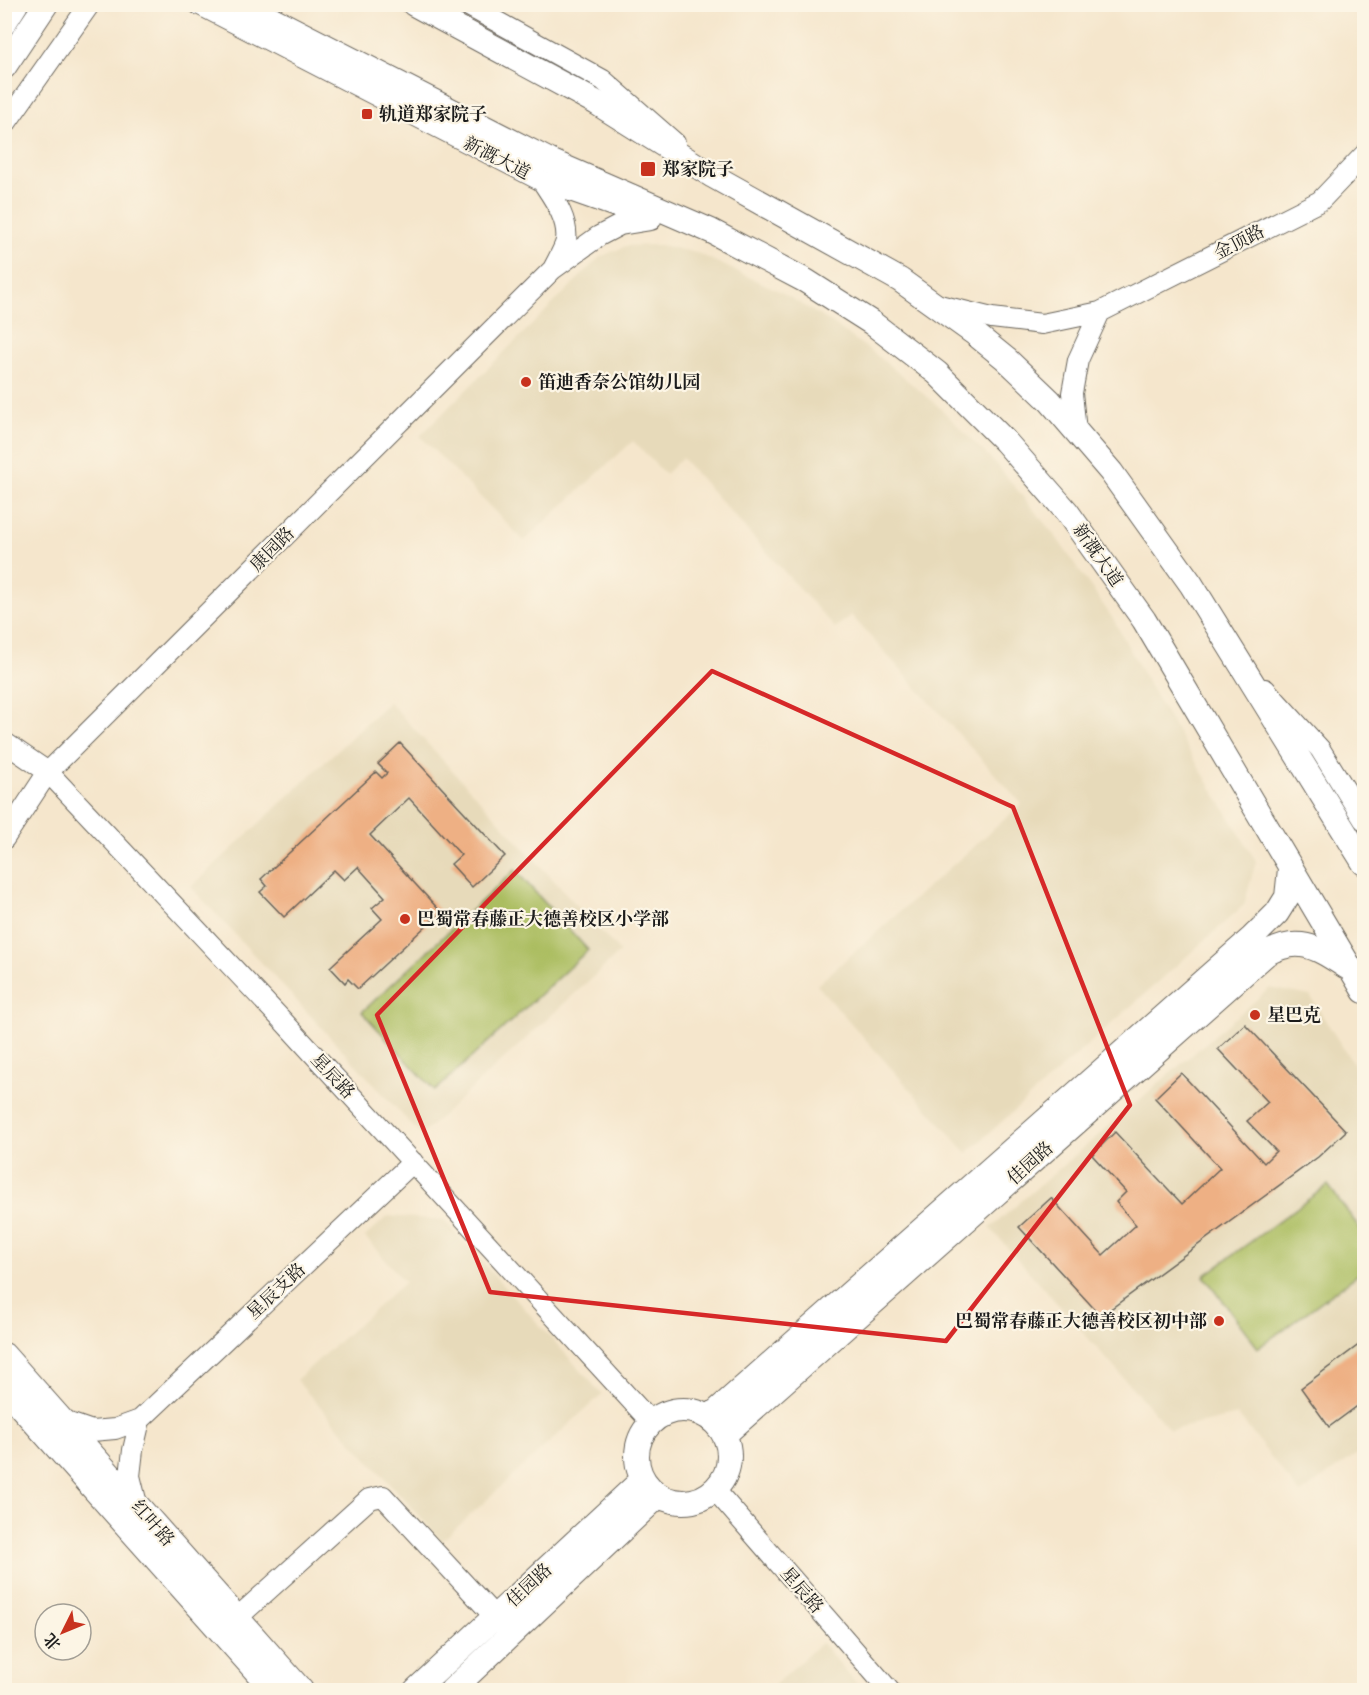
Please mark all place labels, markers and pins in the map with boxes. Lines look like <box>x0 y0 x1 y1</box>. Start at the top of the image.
place label: 轨道郑家院子 <box>379 103 487 125</box>
marker: 轨道郑家院子 <box>360 107 374 121</box>
place label: 郑家院子 <box>662 158 734 180</box>
marker: 郑家院子 <box>639 160 657 178</box>
place label: 笛迪香奈公馆幼儿园 <box>538 371 700 393</box>
marker: 笛迪香奈公馆幼儿园 <box>519 375 533 389</box>
place label: 巴蜀常春藤正大德善校区小学部 <box>417 908 669 930</box>
marker: 巴蜀常春藤正大德善校区小学部 <box>398 912 412 926</box>
place label: 星巴克 <box>1267 1004 1321 1026</box>
marker: 星巴克 <box>1248 1008 1262 1022</box>
place label: 巴蜀常春藤正大德善校区初中部 <box>955 1310 1207 1332</box>
marker: 巴蜀常春藤正大德善校区初中部 <box>1212 1314 1226 1328</box>

